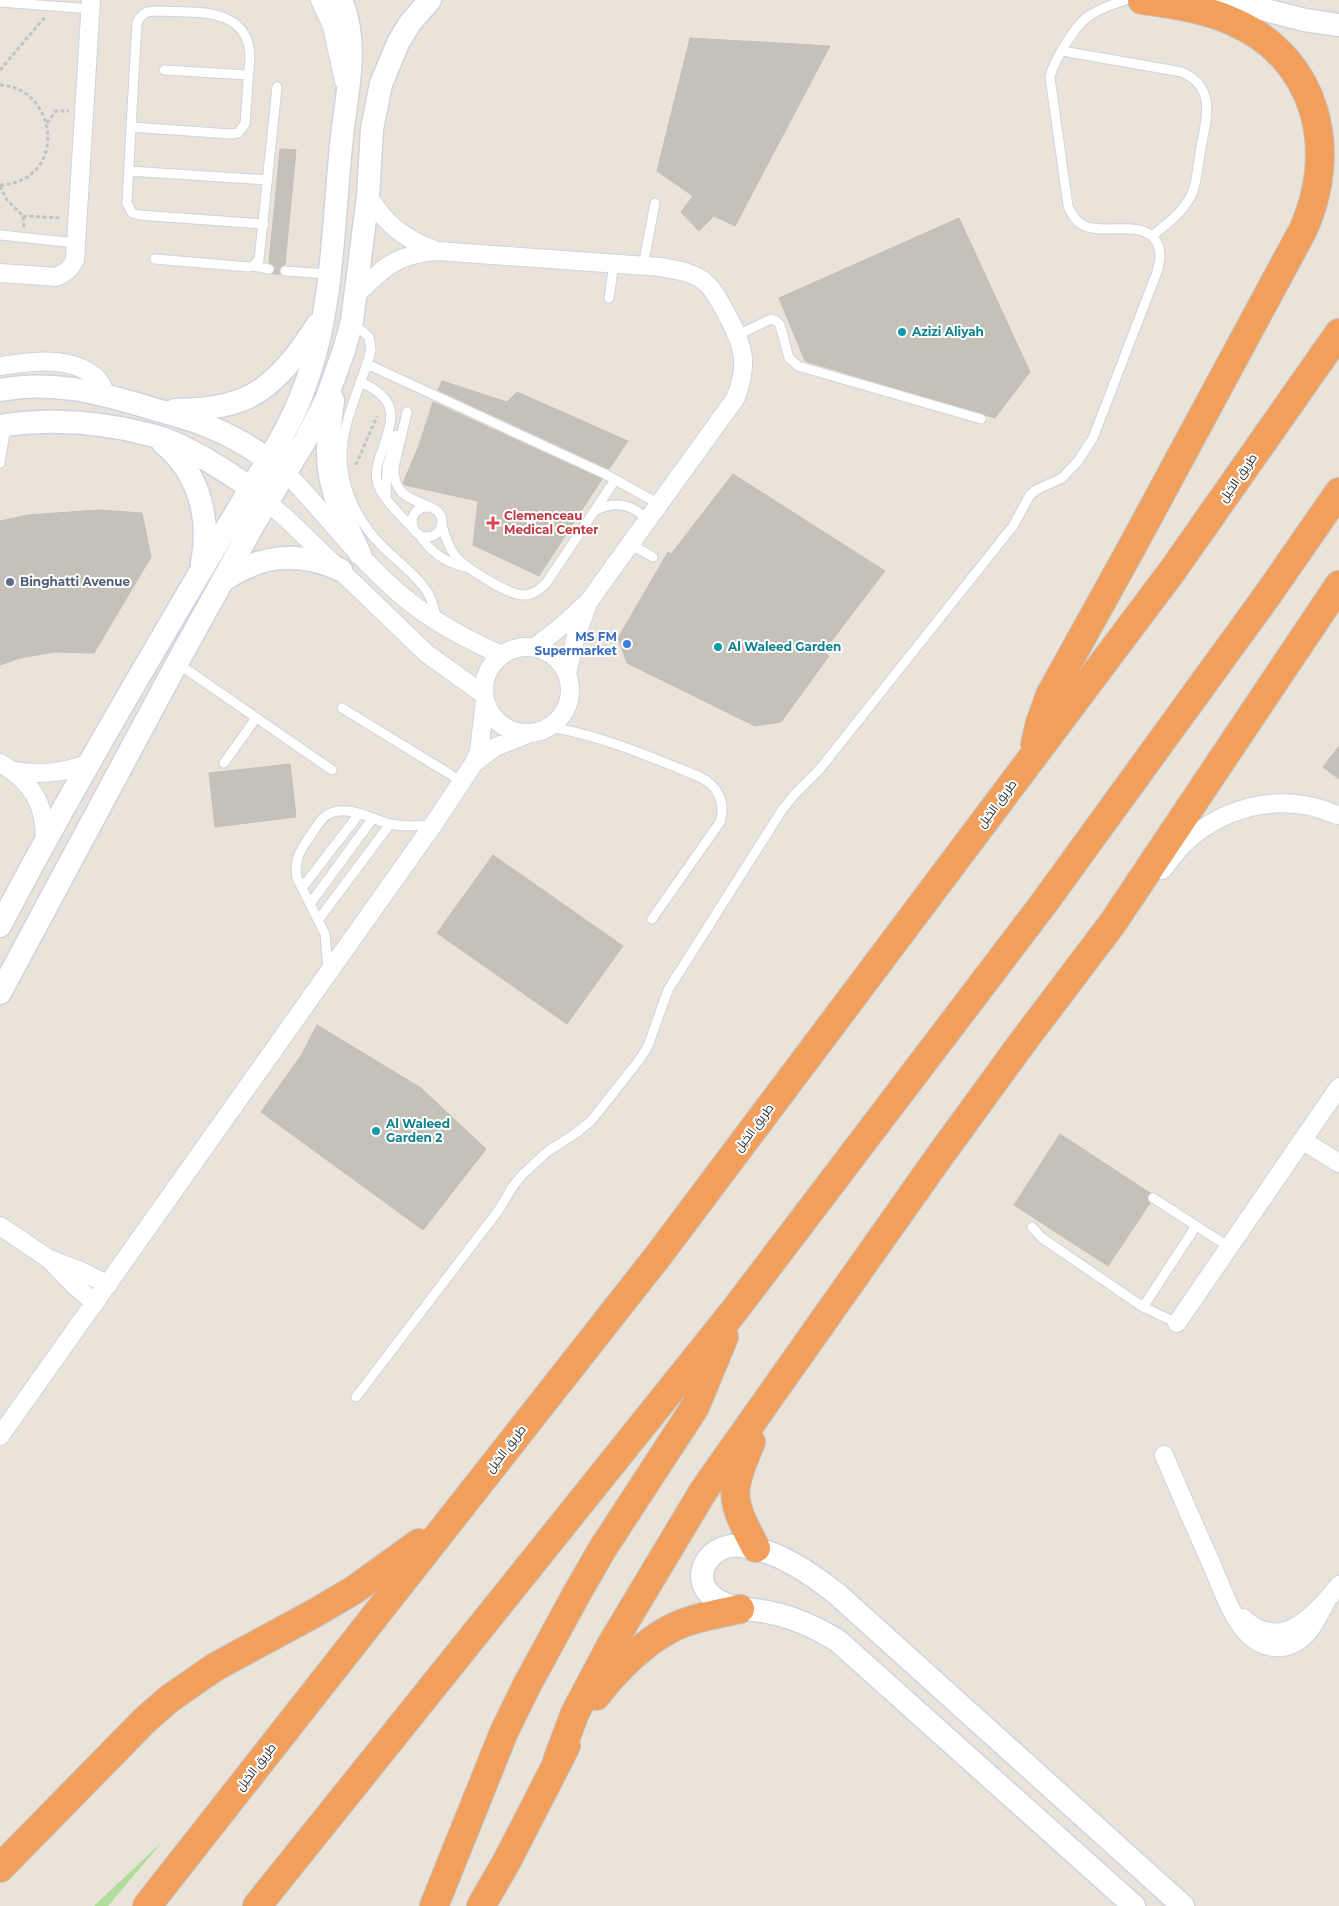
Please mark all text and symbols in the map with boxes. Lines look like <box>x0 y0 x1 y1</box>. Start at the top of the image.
place label: Azizi Aliyah <box>911 324 984 339</box>
marker: Azizi Aliyah <box>896 326 908 338</box>
street label: طريق الخيل <box>1215 450 1260 505</box>
place label: Clemenceau Medical Center <box>504 508 599 537</box>
marker: Clemenceau Medical Center <box>486 516 500 530</box>
place label: Binghatti Avenue <box>20 574 130 589</box>
marker: Binghatti Avenue <box>4 576 16 588</box>
place label: MS FM Supermarket <box>535 629 618 658</box>
marker: MS FM Supermarket <box>621 638 633 650</box>
place label: Al Waleed Garden <box>727 639 841 654</box>
marker: Al Waleed Garden <box>712 641 724 653</box>
street label: طريق الخيل <box>974 777 1020 831</box>
street label: طريق الخيل <box>731 1101 777 1155</box>
place label: Al Waleed Garden 2 <box>385 1116 450 1145</box>
marker: Al Waleed Garden 2 <box>370 1125 382 1137</box>
street label: طريق الخيل <box>482 1422 529 1475</box>
street label: طريق الخيل <box>232 1740 279 1793</box>

